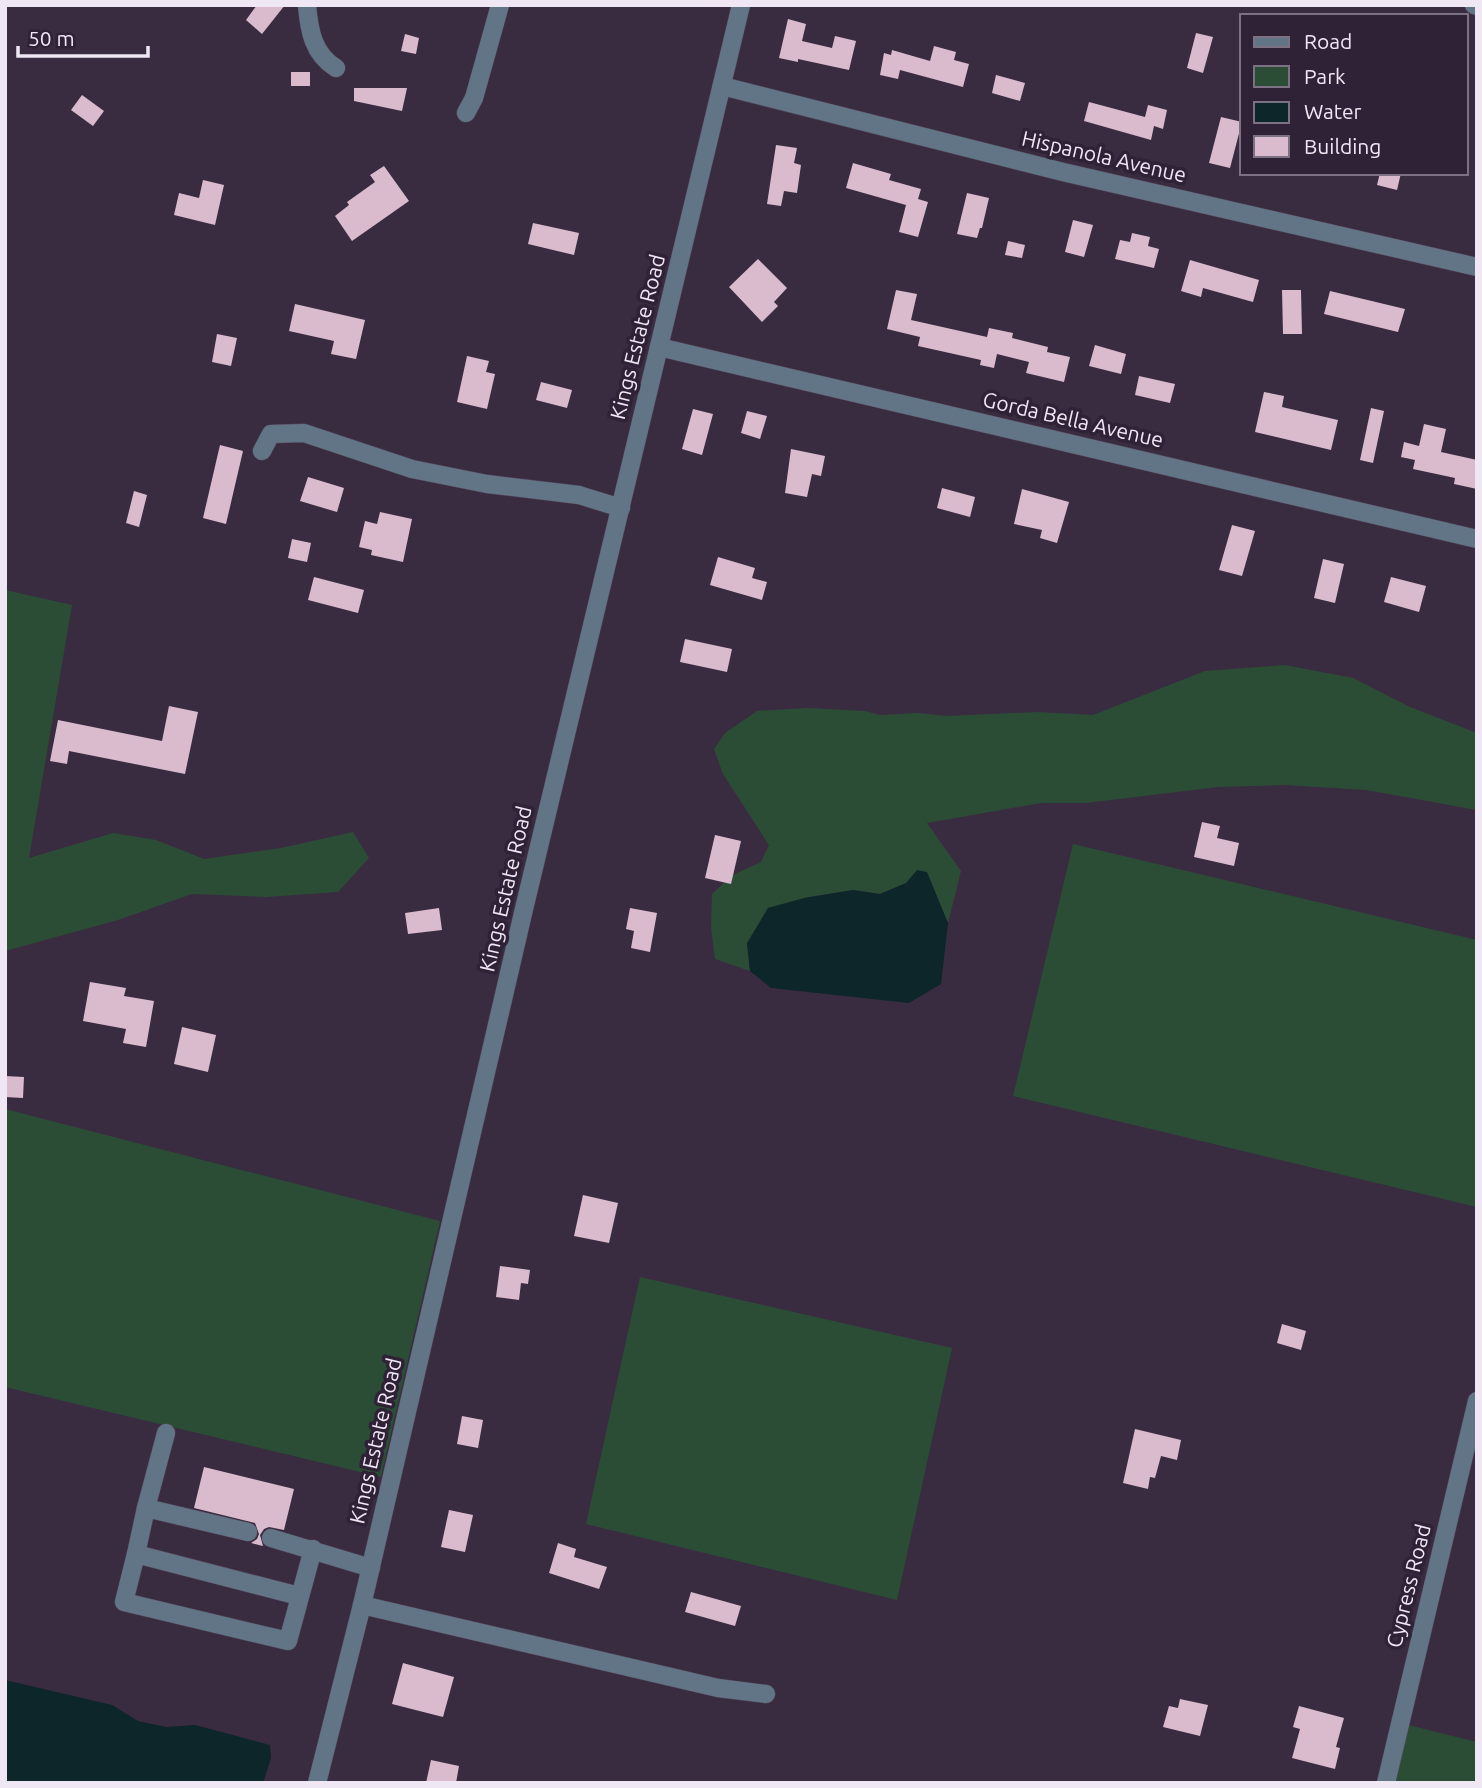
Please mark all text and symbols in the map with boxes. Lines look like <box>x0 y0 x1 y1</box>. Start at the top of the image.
scale bar <box>18 14 147 58</box>
legend <box>1240 14 1468 175</box>
text: 50 m <box>28 26 75 50</box>
text: Road <box>1304 29 1352 53</box>
text: Park <box>1304 64 1346 88</box>
text: Water <box>1304 99 1362 123</box>
street label: Hispanola Avenue <box>1020 125 1189 187</box>
text: Building <box>1304 134 1381 158</box>
street label: Kings Estate Road <box>605 252 669 422</box>
street label: Gorda Bella Avenue <box>981 387 1166 451</box>
street label: Kings Estate Road <box>474 804 536 974</box>
street label: Kings Estate Road <box>344 1356 406 1526</box>
street label: Cypress Road <box>1381 1522 1435 1650</box>

